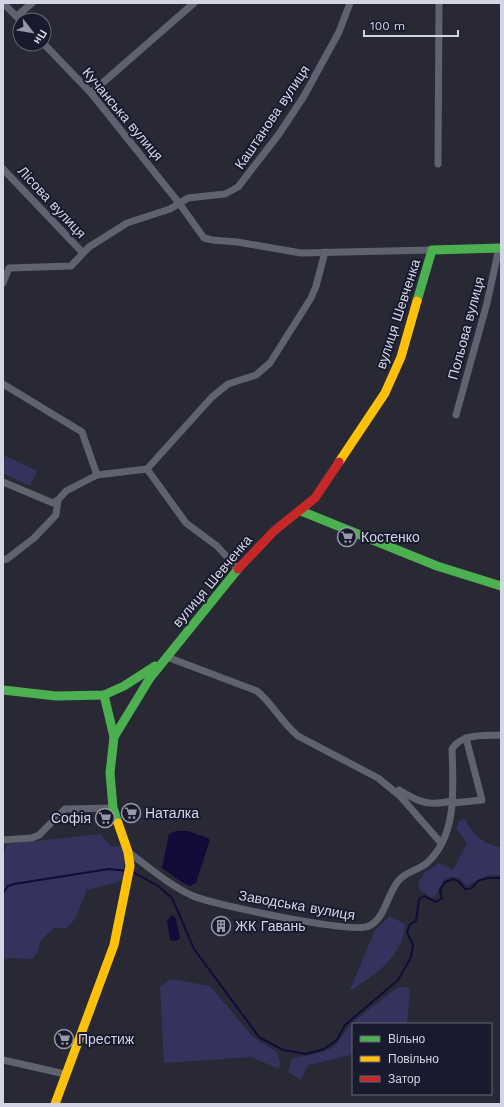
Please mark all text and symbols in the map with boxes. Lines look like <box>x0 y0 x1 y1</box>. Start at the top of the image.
north arrow <box>12 12 52 52</box>
scale bar <box>364 12 458 38</box>
text: 100 m <box>370 19 405 33</box>
text: Пн <box>31 27 49 46</box>
street label: Каштанова вулиця <box>231 62 313 172</box>
street label: Кучанська вулиця <box>79 64 167 164</box>
street label: Лісова вулиця <box>15 163 89 241</box>
street label: вулиця Шевченка <box>373 257 423 371</box>
street label: Польова вулиця <box>445 275 487 381</box>
supermarket icon: Костенко <box>336 526 358 548</box>
place label: Костенко <box>361 529 420 545</box>
street label: вулиця Шевченка <box>169 532 255 630</box>
supermarket icon: Наталка <box>120 802 142 824</box>
place label: Наталка <box>145 805 199 821</box>
supermarket icon: Софія <box>94 807 116 829</box>
place label: Софія <box>51 810 91 826</box>
street label: Заводська вулиця <box>238 887 356 923</box>
building icon: ЖК Гавань <box>210 915 232 937</box>
place label: ЖК Гавань <box>235 918 306 934</box>
legend <box>352 1023 492 1095</box>
supermarket icon: Престиж <box>53 1028 75 1050</box>
place label: Престиж <box>78 1031 135 1047</box>
text: Вільно <box>388 1032 426 1046</box>
text: Повільно <box>388 1052 439 1066</box>
text: Затор <box>388 1072 421 1086</box>

